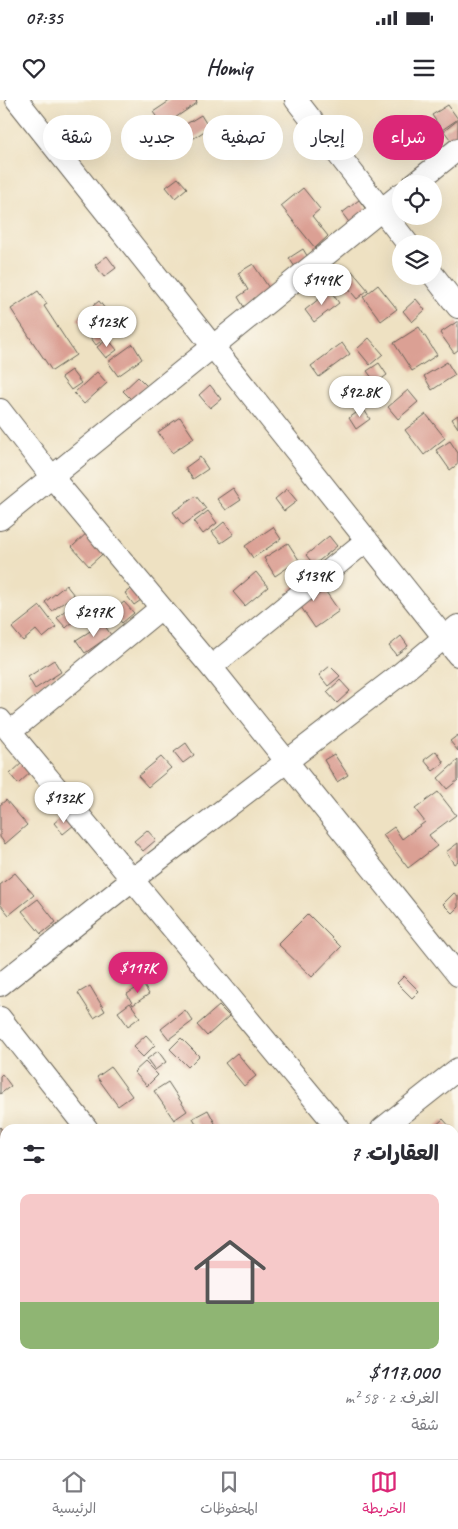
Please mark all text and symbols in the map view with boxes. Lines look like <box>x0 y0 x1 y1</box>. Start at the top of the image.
text: 07:35 <box>25 6 63 30</box>
icon: heart <box>20 54 48 82</box>
text: Homiq <box>206 54 252 82</box>
icon: menu <box>410 54 438 82</box>
chip: شقة <box>43 115 111 160</box>
chip: جديد <box>121 115 193 160</box>
chip: تصفية <box>203 115 283 160</box>
chip: إيجار <box>293 115 363 160</box>
chip: شراء <box>373 115 444 160</box>
map controls <box>392 175 442 285</box>
button: locate <box>392 175 442 225</box>
button: layers <box>392 235 442 285</box>
pin: $149K <box>287 264 357 306</box>
text: $149K <box>304 270 340 290</box>
pin: $123K <box>72 306 142 348</box>
text: $123K <box>89 312 125 332</box>
pin: $92.8K <box>319 376 401 418</box>
text: $92.8K <box>340 382 380 402</box>
pin: $139K <box>279 560 349 602</box>
text: $139K <box>296 566 332 586</box>
pin: $297K <box>59 596 129 638</box>
text: $297K <box>76 602 112 622</box>
pin: $132K <box>29 782 99 824</box>
text: $132K <box>46 788 82 808</box>
pin: $117K <box>103 952 173 994</box>
text: $117K <box>120 958 156 978</box>
icon: filters <box>20 1140 48 1168</box>
text: العقارات: 7 <box>350 1140 439 1166</box>
icon: home <box>185 1227 275 1317</box>
text: $117,000 <box>369 1359 439 1385</box>
text: الغرف: 2 · 58 m² <box>345 1388 439 1408</box>
text: شقة <box>411 1415 439 1435</box>
tab: الرئيسية <box>52 1468 96 1521</box>
tab: المحفوظات <box>200 1468 258 1521</box>
tab: الخريطة <box>362 1468 406 1521</box>

